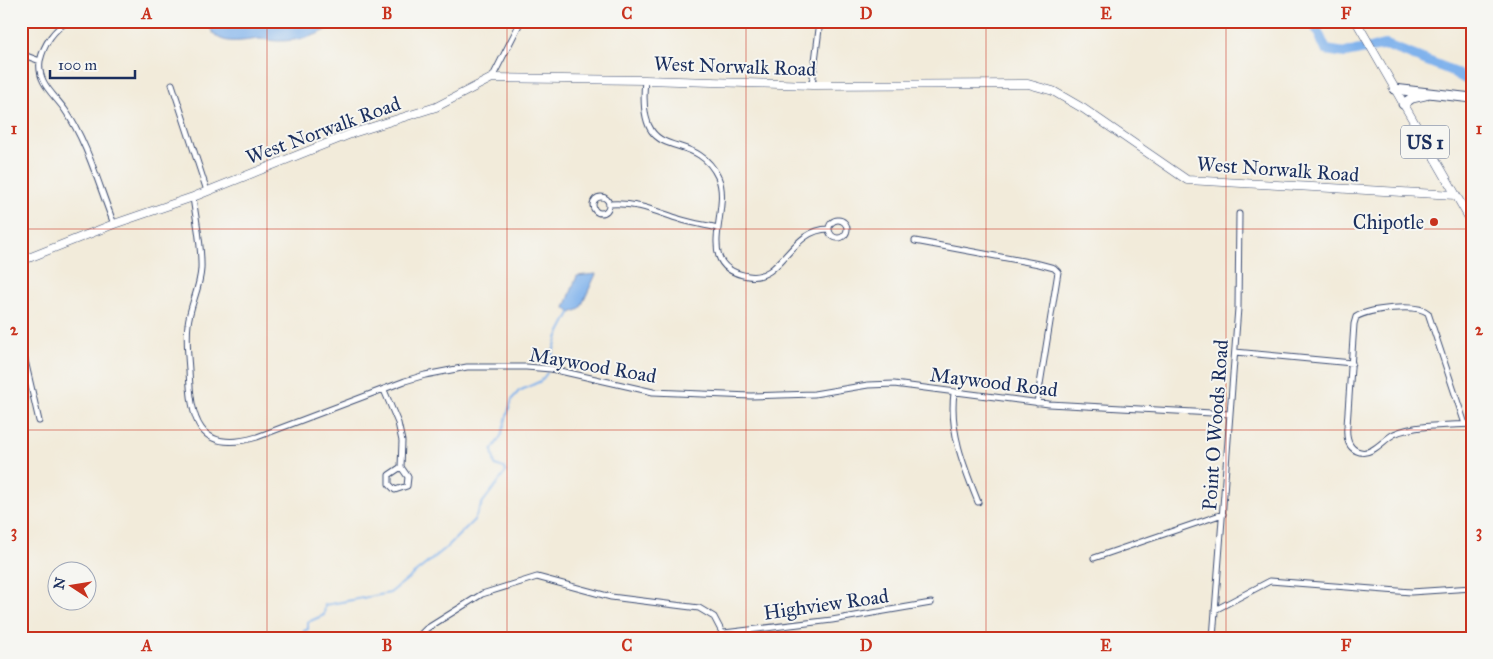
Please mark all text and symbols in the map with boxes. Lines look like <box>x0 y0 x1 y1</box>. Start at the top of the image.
text: A <box>141 4 153 23</box>
text: B <box>382 4 392 23</box>
text: C <box>622 4 633 23</box>
text: D <box>860 4 873 23</box>
text: E <box>1100 4 1112 23</box>
text: F <box>1341 4 1352 23</box>
scale bar <box>50 48 135 80</box>
street label: West Norwalk Road <box>653 51 817 81</box>
text: 100 m <box>58 56 98 74</box>
street label: West Norwalk Road <box>242 91 404 169</box>
text: 1 <box>11 119 18 138</box>
text: 1 <box>1476 119 1483 138</box>
road number: US 1 <box>1401 125 1449 158</box>
street label: West Norwalk Road <box>1196 151 1360 187</box>
place label: Chipotle <box>1353 210 1424 234</box>
marker: Chipotle <box>1428 216 1440 228</box>
text: 2 <box>10 320 19 339</box>
text: 2 <box>1475 320 1484 339</box>
street label: Point O Woods Road <box>1197 339 1233 511</box>
street label: Maywood Road <box>528 342 658 388</box>
street label: Maywood Road <box>929 362 1059 402</box>
text: 3 <box>11 522 17 542</box>
text: 3 <box>1476 522 1482 542</box>
north arrow <box>48 562 98 612</box>
text: N <box>50 576 69 591</box>
street label: Highview Road <box>762 583 890 626</box>
text: A <box>141 636 153 655</box>
text: B <box>382 636 392 655</box>
text: C <box>622 636 633 655</box>
text: D <box>860 636 873 655</box>
text: E <box>1100 636 1112 655</box>
text: F <box>1341 636 1352 655</box>

